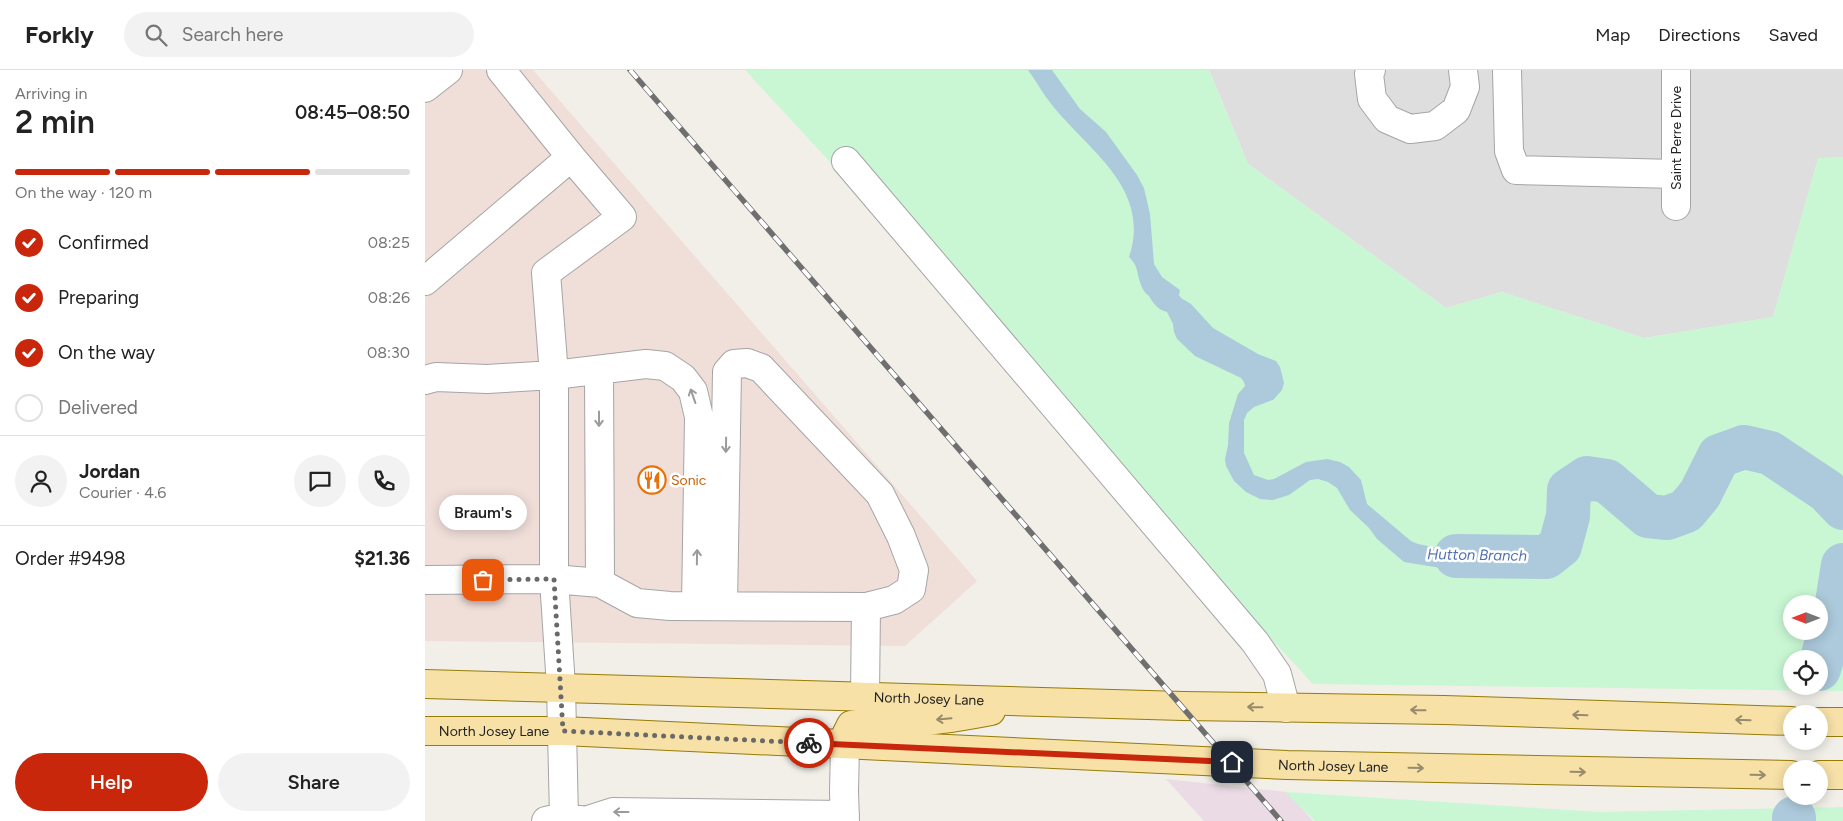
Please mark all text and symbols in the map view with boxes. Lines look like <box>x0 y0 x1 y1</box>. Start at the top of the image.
search box <box>124 12 474 57</box>
text: Forkly <box>25 20 94 49</box>
icon: search <box>142 21 170 49</box>
text: Search here <box>182 23 283 46</box>
text: Map <box>1595 24 1630 46</box>
text: Directions <box>1658 24 1740 46</box>
text: Saved <box>1768 24 1818 46</box>
text: Arriving in <box>15 84 87 103</box>
street label: Saint Perre Drive <box>1668 86 1685 190</box>
text: 08:45–08:50 <box>295 101 410 124</box>
text: 2 min <box>15 103 95 141</box>
text: On the way · 120 m <box>15 183 152 202</box>
icon: check <box>15 229 43 257</box>
text: Confirmed <box>58 231 149 254</box>
text: 08:25 <box>368 233 410 252</box>
icon: check <box>15 284 43 312</box>
text: Preparing <box>58 286 139 309</box>
text: 08:26 <box>368 288 410 307</box>
icon: check <box>15 339 43 367</box>
text: On the way <box>58 341 155 364</box>
text: 08:30 <box>367 343 410 362</box>
one-way arrow <box>688 388 698 404</box>
text: Delivered <box>58 396 138 419</box>
one-way arrow <box>594 410 604 426</box>
one-way arrow <box>721 436 731 453</box>
button: person <box>15 455 67 507</box>
button: chat <box>294 455 346 507</box>
button: phone <box>358 455 410 507</box>
text: Jordan <box>79 460 140 483</box>
restaurant icon: Sonic <box>637 465 667 495</box>
place label: Sonic <box>671 472 707 489</box>
text: Courier · 4.6 <box>79 483 166 502</box>
callout: Braum's <box>439 495 527 530</box>
text: Braum's <box>454 503 512 522</box>
water label: Hutton Branch <box>1427 545 1527 565</box>
text: Order #9498 <box>15 547 126 570</box>
text: $21.36 <box>354 547 410 570</box>
one-way arrow <box>692 549 702 566</box>
pin <box>462 559 504 601</box>
icon: bag <box>469 566 497 594</box>
north arrow <box>1783 595 1827 640</box>
map controls <box>1783 595 1828 805</box>
button: locate <box>1783 650 1828 695</box>
street label: North Josey Lane <box>873 689 985 709</box>
one-way arrow <box>1247 702 1264 712</box>
one-way arrow <box>1410 705 1426 715</box>
button: + <box>1783 705 1828 750</box>
one-way arrow <box>1572 711 1588 720</box>
one-way arrow <box>937 714 953 724</box>
one-way arrow <box>1735 715 1751 725</box>
courier <box>784 718 834 768</box>
street label: North Josey Lane <box>439 723 550 740</box>
icon: bike <box>795 729 823 757</box>
pin <box>1211 741 1253 783</box>
icon: home <box>1218 748 1246 776</box>
button: Help <box>15 753 208 811</box>
button: Share <box>218 753 410 811</box>
street label: North Josey Lane <box>1278 756 1389 776</box>
button: − <box>1783 760 1828 805</box>
one-way arrow <box>1407 763 1423 773</box>
one-way arrow <box>1570 767 1586 777</box>
one-way arrow <box>1750 770 1766 779</box>
one-way arrow <box>614 807 630 817</box>

